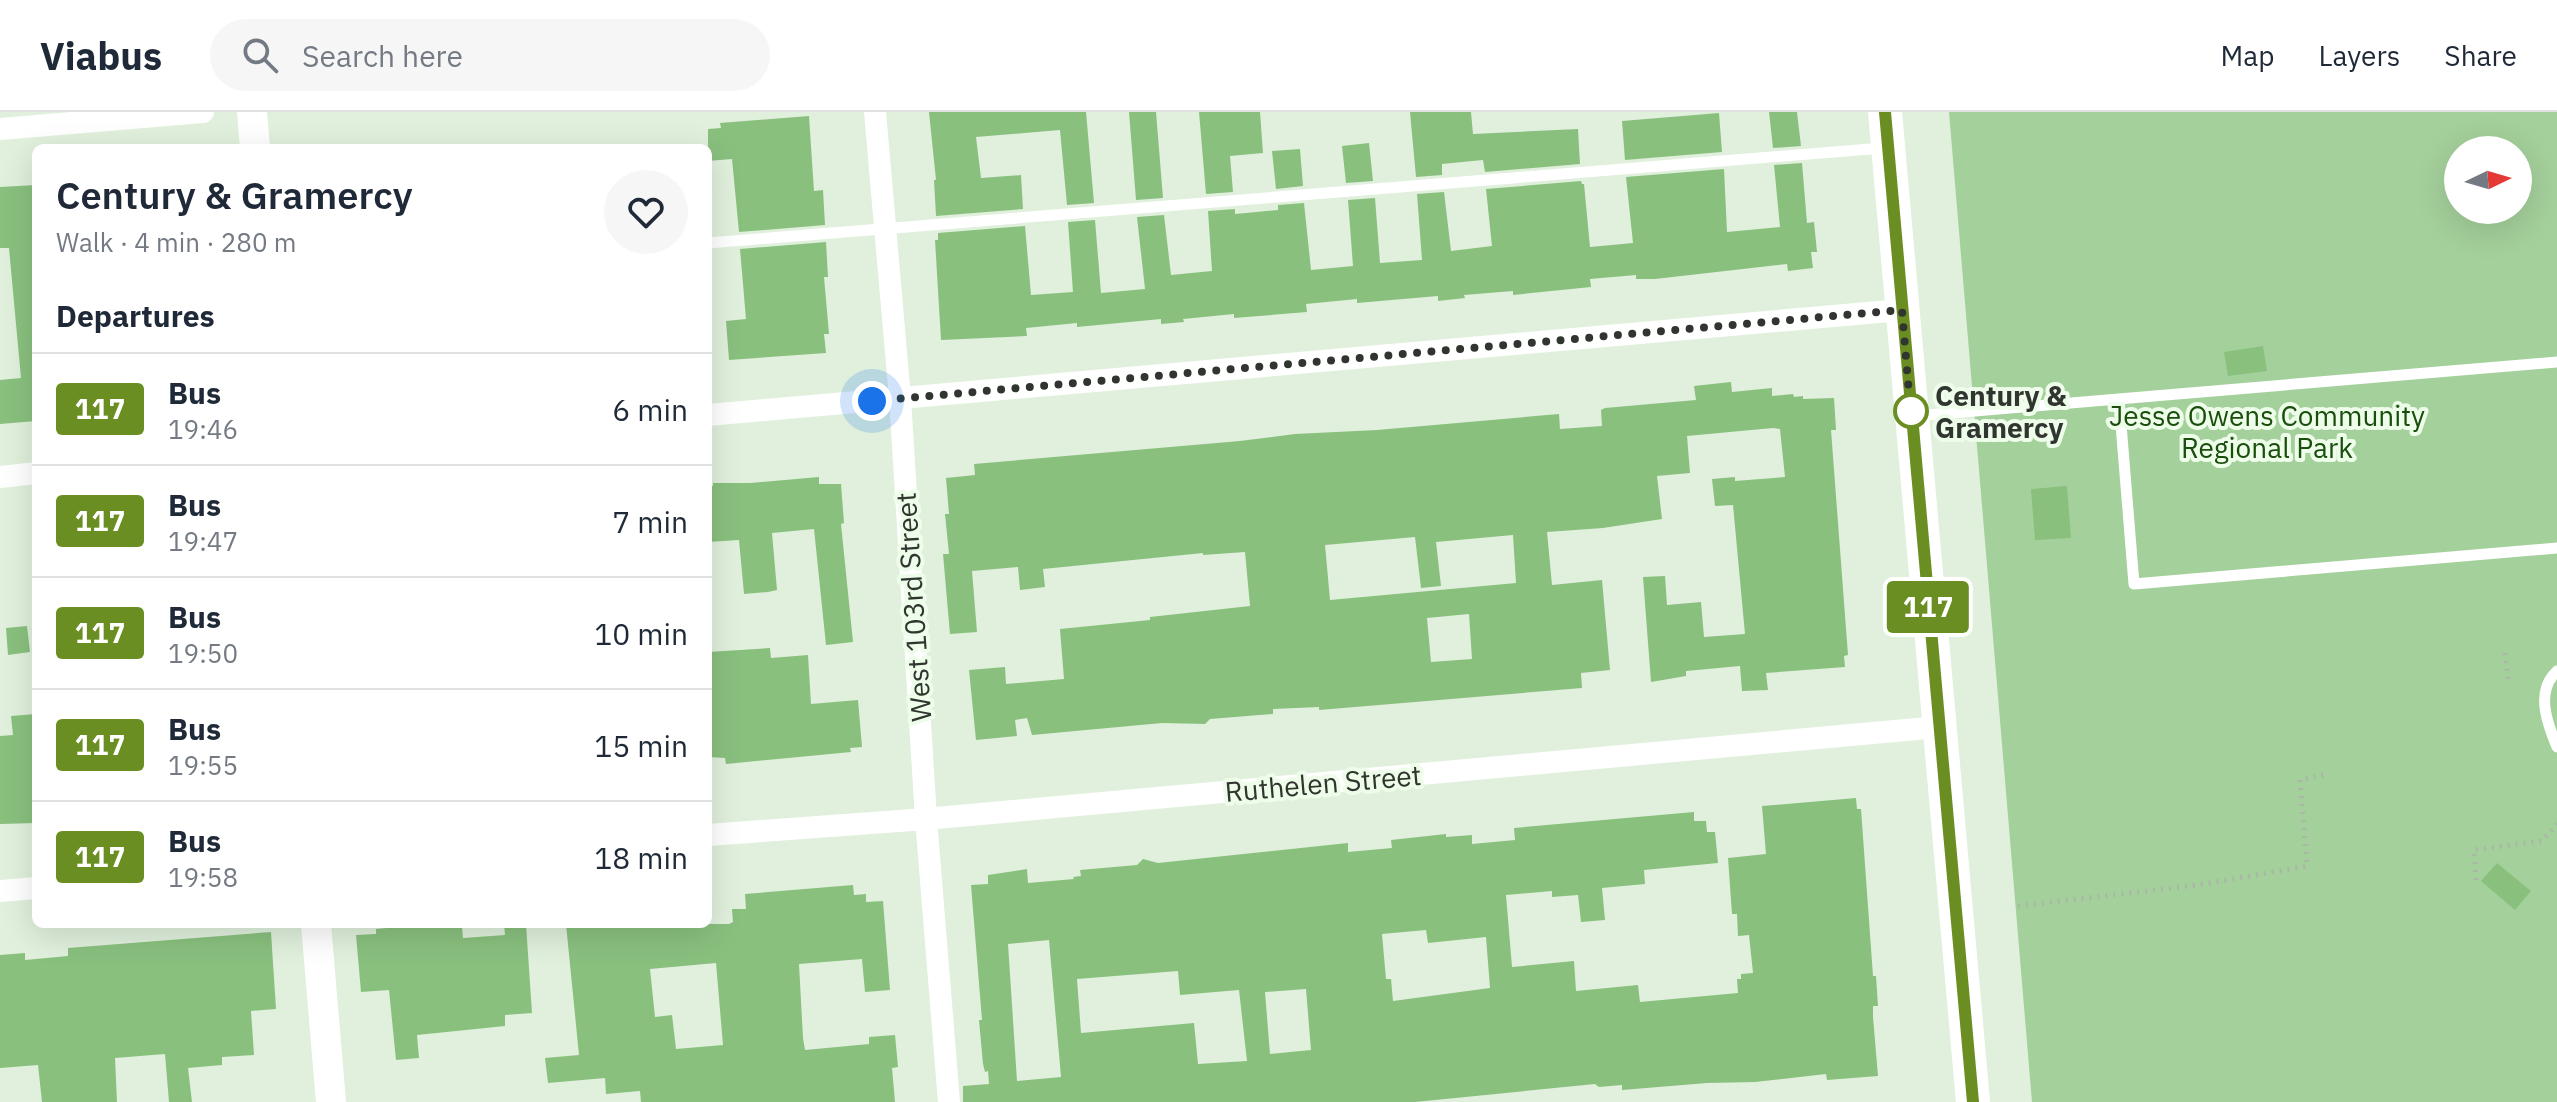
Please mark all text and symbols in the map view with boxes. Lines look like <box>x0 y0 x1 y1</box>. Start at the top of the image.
search box <box>210 19 770 91</box>
text: Viabus <box>40 31 162 80</box>
icon: search <box>238 33 282 77</box>
text: Search here <box>302 36 463 75</box>
text: Map <box>2220 37 2274 74</box>
text: Layers <box>2318 37 2400 74</box>
text: Share <box>2444 37 2517 74</box>
north arrow <box>2444 136 2532 224</box>
map controls <box>2444 136 2532 224</box>
text: Century & Gramercy <box>56 170 413 219</box>
button: heart <box>604 170 688 254</box>
text: Walk · 4 min · 280 m <box>56 225 296 259</box>
text: Departures <box>56 296 215 335</box>
text: Bus <box>168 373 221 412</box>
place label: Century & Gramercy <box>1935 377 2067 446</box>
your location <box>852 381 892 421</box>
text: 117 <box>75 390 125 427</box>
text: 6 min <box>612 390 688 429</box>
marker: Century & Gramercy <box>1894 394 1928 428</box>
park label: Jesse Owens Community Regional Park <box>2109 397 2425 466</box>
text: 19:46 <box>168 412 238 446</box>
text: Bus <box>168 485 221 524</box>
street label: West 103rd Street <box>887 491 939 723</box>
text: 117 <box>75 502 125 539</box>
text: 7 min <box>612 502 688 541</box>
text: 19:47 <box>168 524 238 558</box>
line badge: 117 <box>1882 581 1974 633</box>
text: 117 <box>1903 588 1953 625</box>
text: Bus <box>168 597 221 636</box>
text: 117 <box>75 614 125 651</box>
text: 10 min <box>594 614 688 653</box>
text: 19:50 <box>168 636 238 670</box>
text: Bus <box>168 709 221 748</box>
text: 117 <box>75 726 125 763</box>
text: 15 min <box>594 726 688 765</box>
text: 19:55 <box>168 748 238 782</box>
street label: Ruthelen Street <box>1223 756 1423 810</box>
text: Bus <box>168 821 221 860</box>
text: 117 <box>75 838 125 875</box>
text: 18 min <box>594 838 688 877</box>
text: 19:58 <box>168 860 238 894</box>

